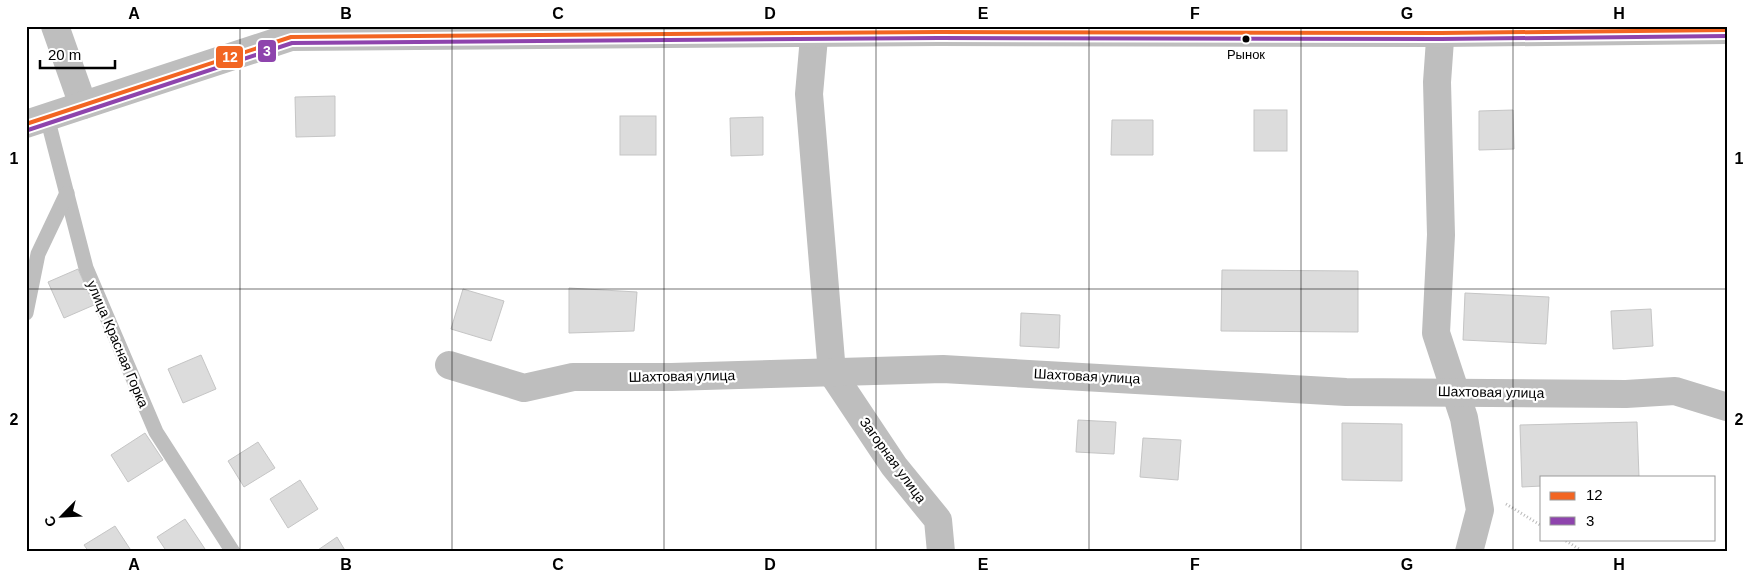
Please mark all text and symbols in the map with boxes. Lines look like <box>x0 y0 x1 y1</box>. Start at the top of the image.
text: A <box>128 5 140 22</box>
text: B <box>340 5 352 22</box>
text: C <box>552 5 564 22</box>
text: D <box>764 5 776 22</box>
text: E <box>978 5 989 22</box>
text: F <box>1190 5 1200 22</box>
text: G <box>1401 5 1413 22</box>
text: H <box>1613 5 1625 22</box>
marker: Рынок <box>1241 34 1251 44</box>
scale bar <box>40 38 115 70</box>
line badge: 3 <box>257 39 277 63</box>
text: 3 <box>263 43 271 59</box>
line badge: 12 <box>215 45 244 69</box>
text: 20 m <box>48 46 81 63</box>
place label: Рынок <box>1227 47 1265 62</box>
text: 12 <box>222 49 238 65</box>
text: 1 <box>10 150 19 167</box>
text: 1 <box>1735 150 1744 167</box>
street label: улица Красная Горка <box>84 278 152 410</box>
street label: Шахтовая улица <box>1033 365 1141 387</box>
street label: Шахтовая улица <box>629 367 736 385</box>
street label: Шахтовая улица <box>1438 383 1545 401</box>
text: 2 <box>10 411 19 428</box>
text: 2 <box>1735 411 1744 428</box>
street label: Загорная улица <box>857 414 930 506</box>
legend <box>1540 476 1716 540</box>
text: 12 <box>1586 486 1603 503</box>
north arrow <box>38 490 88 540</box>
text: 3 <box>1586 512 1594 529</box>
text: С <box>41 513 59 529</box>
text: A <box>128 556 140 573</box>
text: B <box>340 556 352 573</box>
text: C <box>552 556 564 573</box>
text: D <box>764 556 776 573</box>
text: E <box>978 556 989 573</box>
text: F <box>1190 556 1200 573</box>
text: G <box>1401 556 1413 573</box>
text: H <box>1613 556 1625 573</box>

